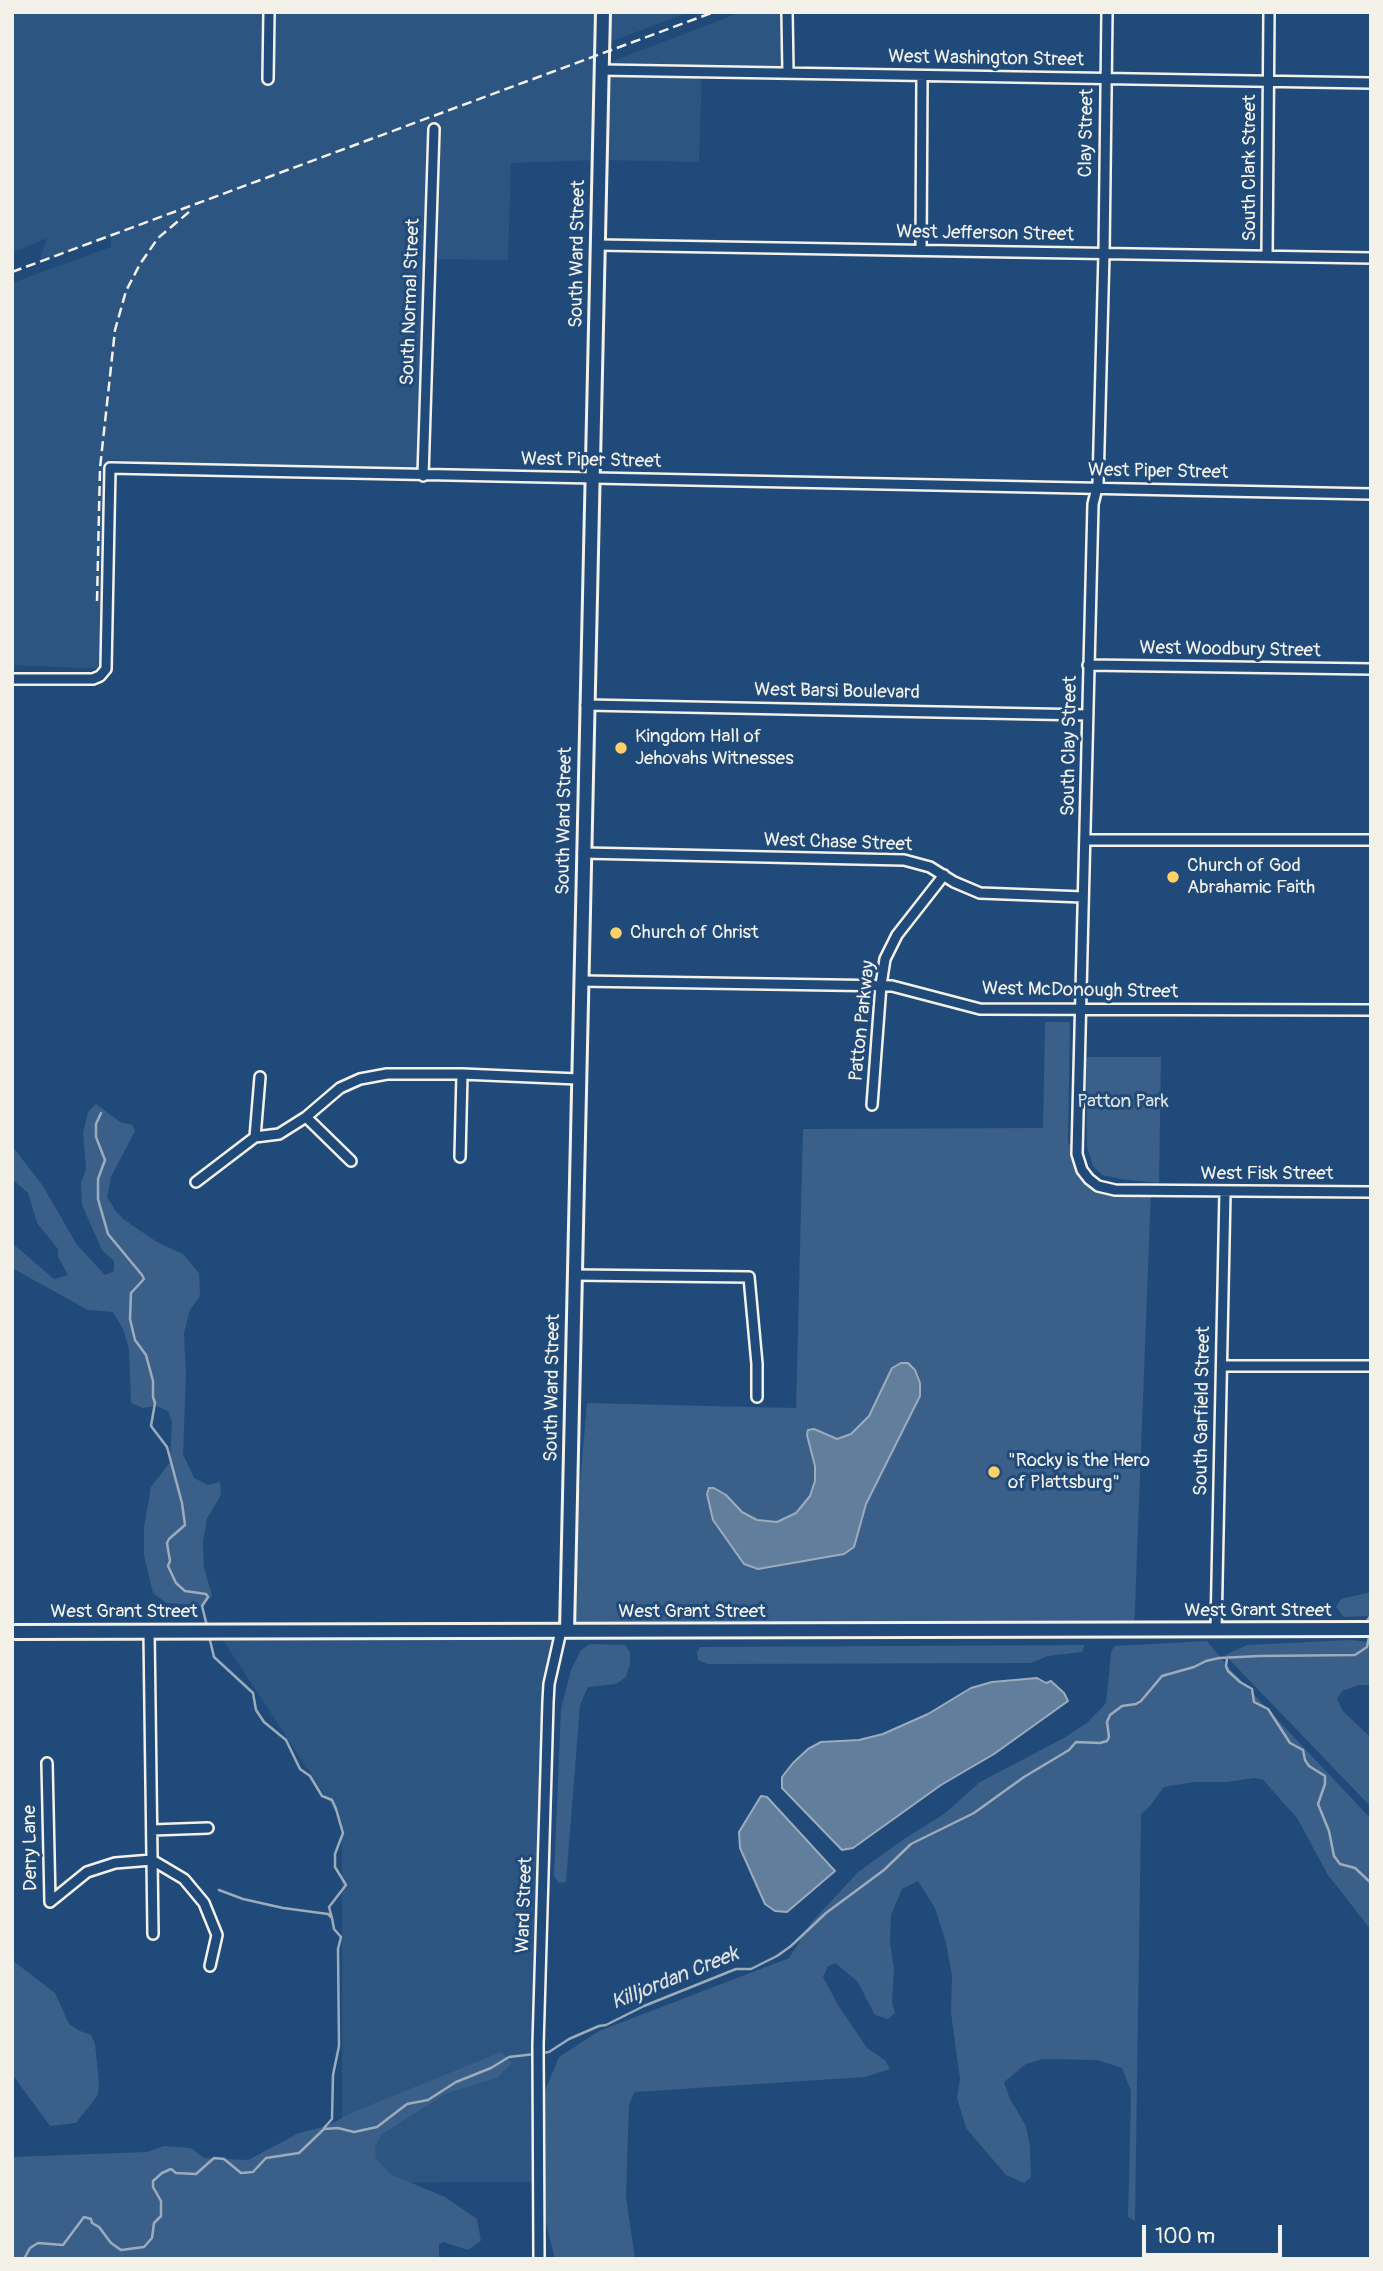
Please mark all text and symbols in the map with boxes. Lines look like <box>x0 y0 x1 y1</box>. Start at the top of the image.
street label: West Washington Street <box>888 46 1084 72</box>
street label: Clay Street <box>1075 88 1099 178</box>
street label: South Clark Street <box>1239 95 1261 241</box>
street label: South Ward Street <box>565 180 591 328</box>
street label: South Normal Street <box>397 218 425 386</box>
street label: West Jefferson Street <box>896 221 1074 247</box>
street label: West Piper Street <box>521 448 661 474</box>
street label: West Piper Street <box>1088 459 1228 485</box>
street label: West Woodbury Street <box>1139 637 1321 663</box>
street label: South Clay Street <box>1057 676 1083 816</box>
street label: West Barsi Boulevard <box>754 679 920 705</box>
place label: Kingdom Hall of Jehovahs Witnesses <box>635 726 794 770</box>
marker: Kingdom Hall of Jehovahs Witnesses <box>613 740 629 756</box>
street label: South Ward Street <box>552 747 578 895</box>
street label: West Chase Street <box>763 829 913 857</box>
place label: Church of God Abrahamic Faith <box>1187 855 1315 899</box>
marker: Church of God Abrahamic Faith <box>1165 869 1181 885</box>
place label: Church of Christ <box>630 922 759 944</box>
marker: Church of Christ <box>608 925 624 941</box>
street label: Patton Parkway <box>845 960 881 1082</box>
street label: West McDonough Street <box>982 978 1178 1004</box>
park label: Patton Park <box>1077 1091 1169 1113</box>
street label: West Fisk Street <box>1201 1163 1333 1185</box>
street label: South Ward Street <box>540 1314 566 1462</box>
street label: South Garfield Street <box>1190 1326 1216 1496</box>
place label: "Rocky is the Hero of Plattsburg" <box>1008 1450 1150 1494</box>
marker: "Rocky is the Hero of Plattsburg" <box>986 1464 1002 1480</box>
street label: West Grant Street <box>1184 1600 1332 1622</box>
street label: West Grant Street <box>50 1601 198 1623</box>
street label: West Grant Street <box>618 1601 766 1623</box>
street label: Derry Lane <box>19 1805 43 1891</box>
street label: Ward Street <box>512 1856 538 1954</box>
water label: Killjordan Creek <box>608 1942 742 2016</box>
scale bar <box>1145 2212 1285 2256</box>
text: 100 m <box>1155 2223 1215 2250</box>

